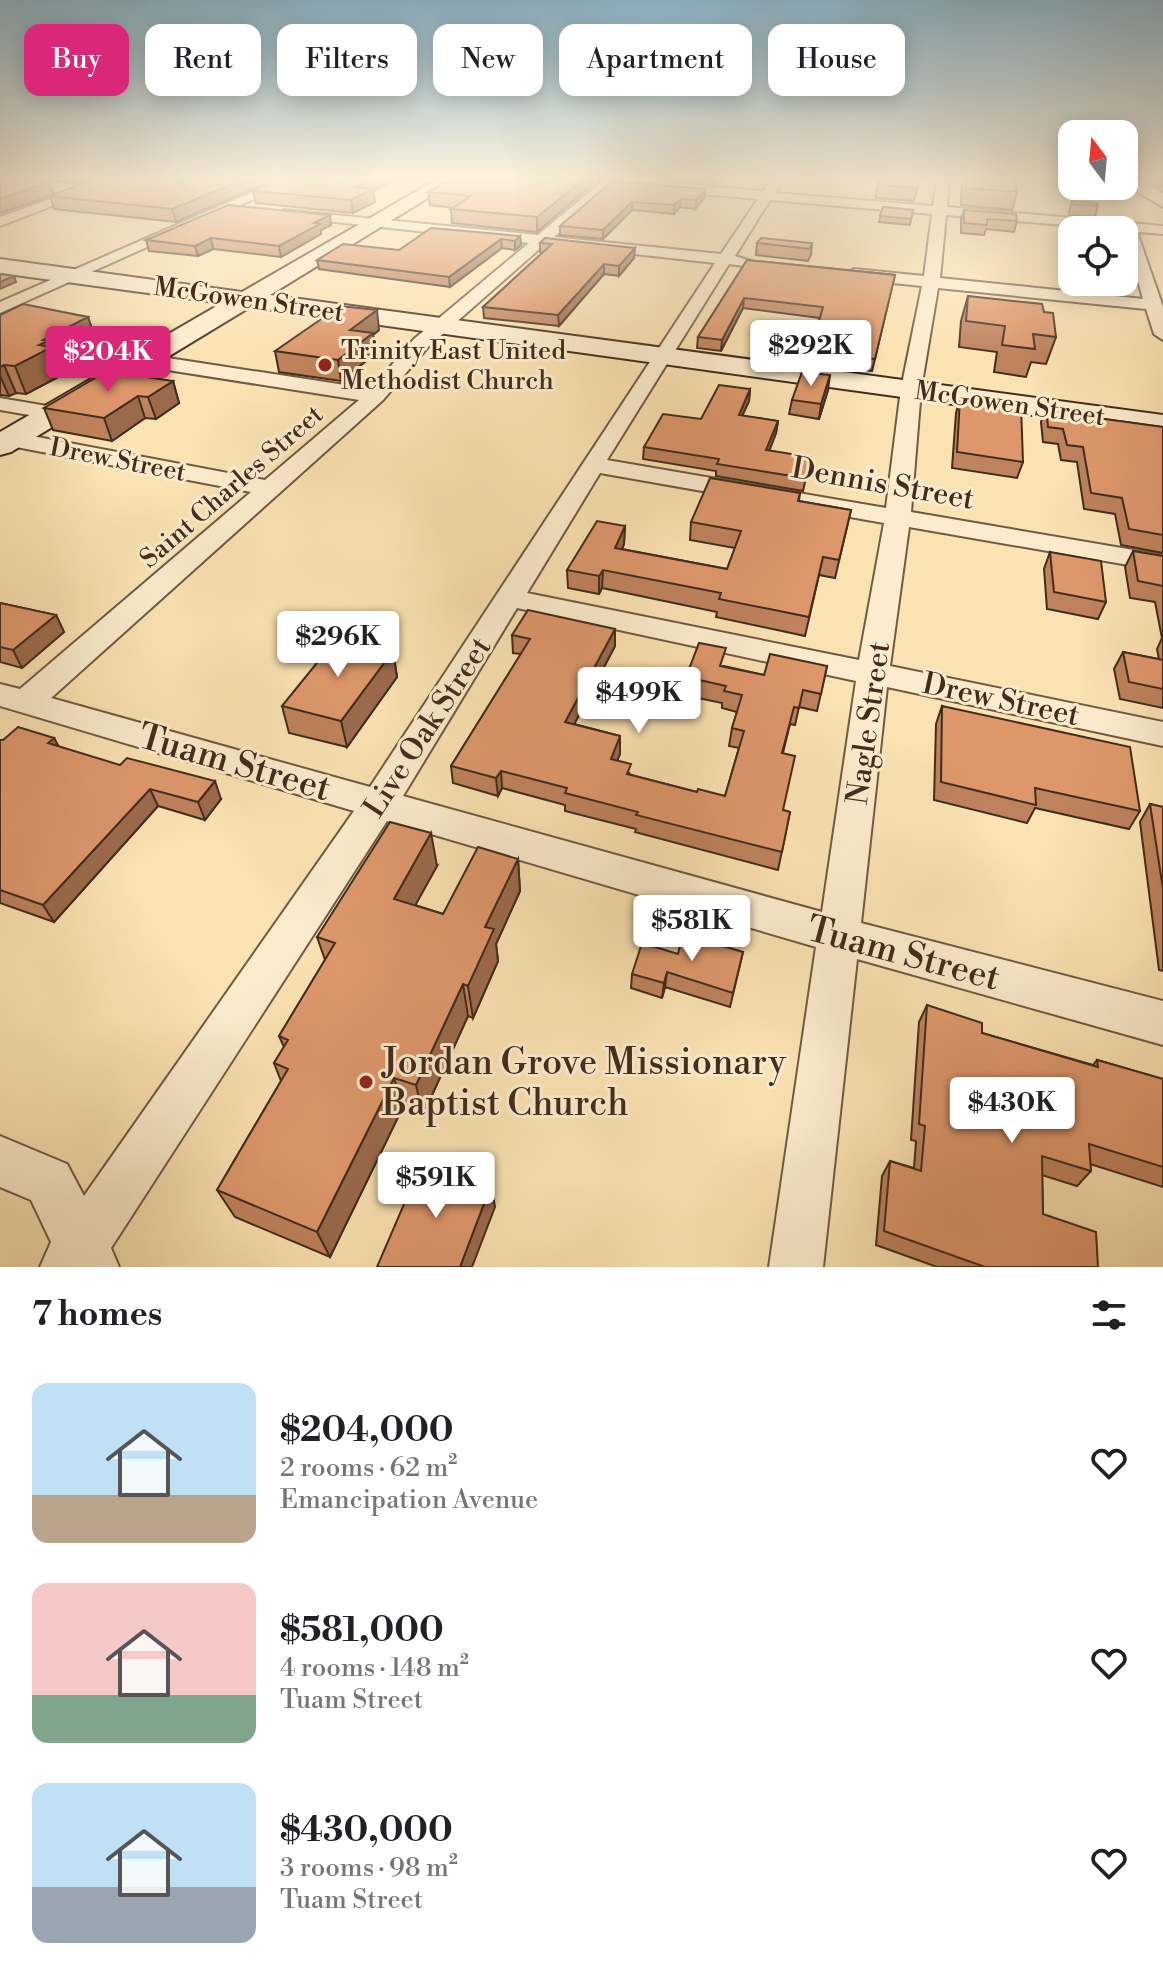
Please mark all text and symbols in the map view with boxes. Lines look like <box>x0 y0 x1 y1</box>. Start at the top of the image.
chip: Buy <box>24 24 129 96</box>
chip: Rent <box>145 24 261 96</box>
chip: Filters <box>277 24 417 96</box>
chip: New <box>433 24 543 96</box>
chip: Apartment <box>559 24 752 96</box>
chip: House <box>768 24 905 96</box>
north arrow <box>1058 120 1138 200</box>
map controls <box>1058 120 1138 296</box>
button: locate <box>1058 216 1138 296</box>
street label: McGowen Street <box>152 271 346 329</box>
pin: $292K <box>755 320 867 388</box>
pin: $204K <box>52 326 164 394</box>
text: $292K <box>768 330 854 362</box>
place label: Trinity East United Methodist Church <box>341 335 566 397</box>
text: $204K <box>63 336 153 368</box>
marker: Trinity East United Methodist Church <box>316 356 334 374</box>
street label: McGowen Street <box>913 375 1107 433</box>
street label: Saint Charles Street <box>134 398 330 575</box>
street label: Drew Street <box>47 431 189 489</box>
street label: Dennis Street <box>788 449 978 519</box>
pin: $296K <box>282 611 394 679</box>
text: $296K <box>295 621 381 653</box>
street label: Live Oak Street <box>355 630 500 825</box>
street label: Nagle Street <box>839 639 899 807</box>
street label: Drew Street <box>919 665 1083 735</box>
pin: $499K <box>583 667 695 735</box>
text: $499K <box>596 677 682 709</box>
street label: Tuam Street <box>133 715 336 812</box>
pin: $581K <box>636 895 748 963</box>
text: $581K <box>651 905 733 937</box>
street label: Tuam Street <box>802 907 1005 1002</box>
place label: Jordan Grove Missionary Baptist Church <box>380 1041 786 1127</box>
marker: Jordan Grove Missionary Baptist Church <box>357 1073 375 1091</box>
pin: $430K <box>956 1077 1068 1145</box>
text: $430K <box>968 1087 1056 1119</box>
pin: $591K <box>380 1152 492 1220</box>
text: $591K <box>396 1162 476 1194</box>
icon: filters <box>1087 1293 1131 1337</box>
text: 7 homes <box>32 1294 162 1336</box>
text: $204,000 <box>280 1410 454 1452</box>
icon: home <box>96 1415 192 1511</box>
icon: heart <box>1087 1441 1131 1485</box>
text: 2 rooms · 62 m² <box>280 1452 457 1484</box>
text: Emancipation Avenue <box>280 1484 538 1516</box>
text: $581,000 <box>280 1610 444 1652</box>
icon: home <box>96 1615 192 1711</box>
icon: heart <box>1087 1641 1131 1685</box>
text: 4 rooms · 148 m² <box>280 1652 469 1684</box>
text: Tuam Street <box>280 1684 423 1716</box>
text: $430,000 <box>280 1810 453 1852</box>
icon: home <box>96 1815 192 1911</box>
icon: heart <box>1087 1841 1131 1885</box>
text: 3 rooms · 98 m² <box>280 1852 458 1884</box>
text: Tuam Street <box>280 1884 423 1916</box>

